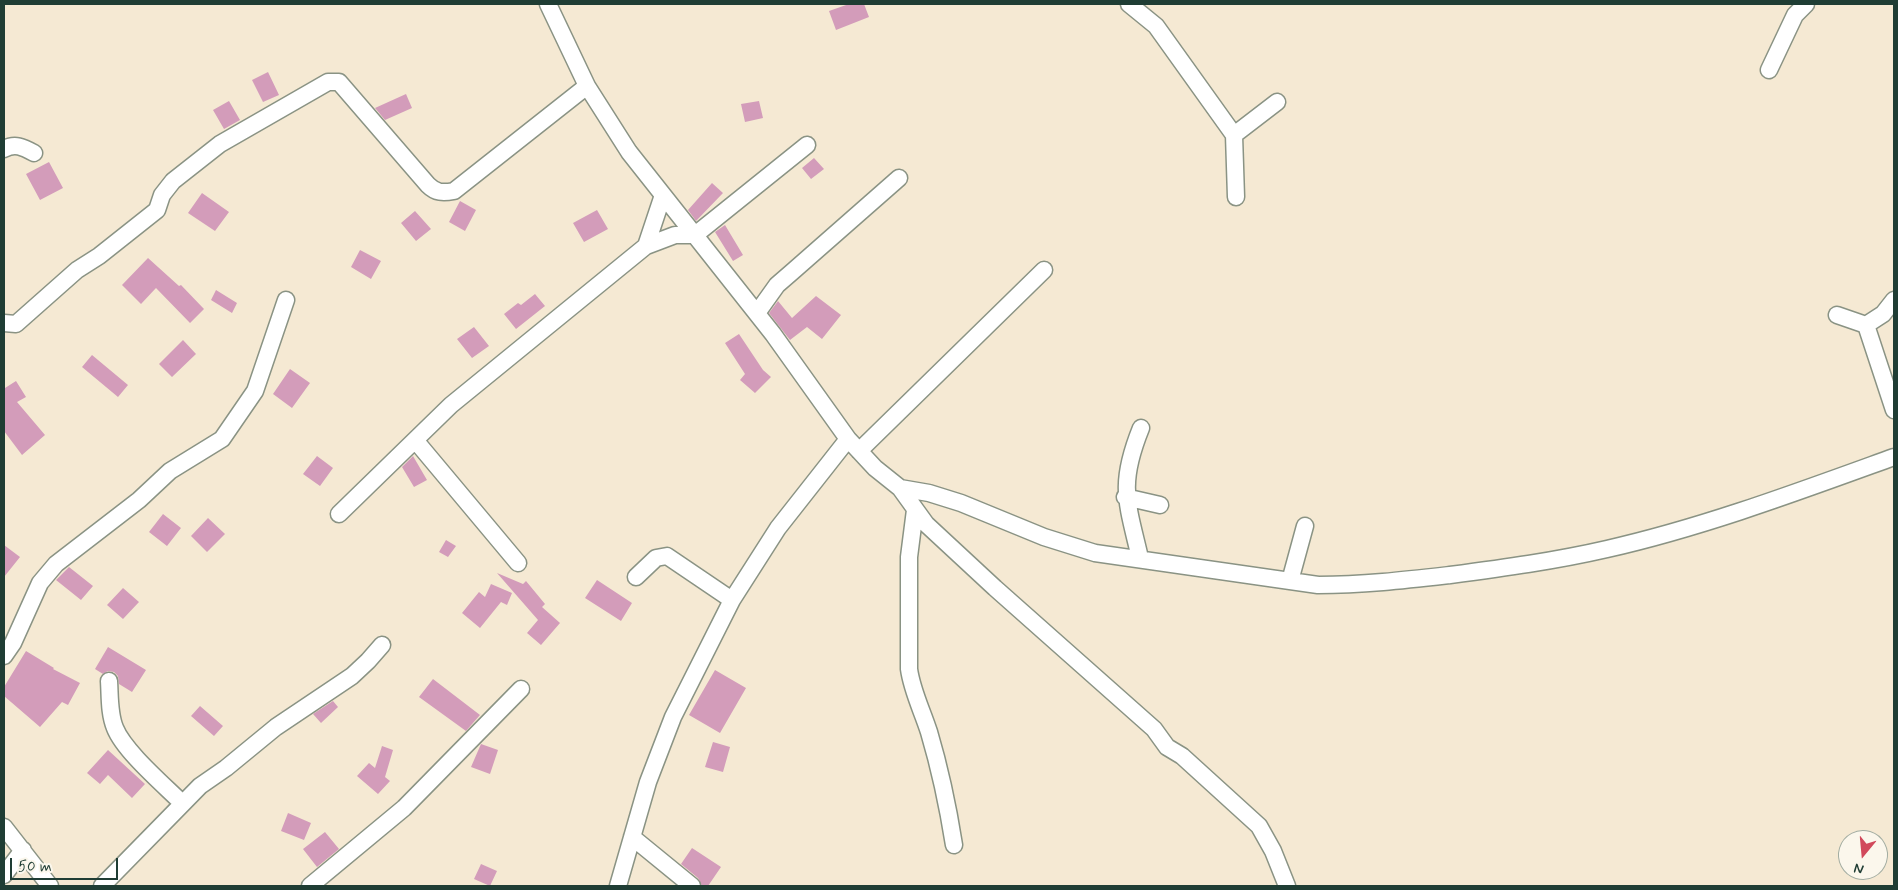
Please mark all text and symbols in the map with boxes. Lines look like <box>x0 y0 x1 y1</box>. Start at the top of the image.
north arrow <box>1838 830 1888 880</box>
scale bar <box>12 848 120 880</box>
text: 50 m <box>18 857 52 877</box>
text: N <box>1852 858 1866 878</box>

